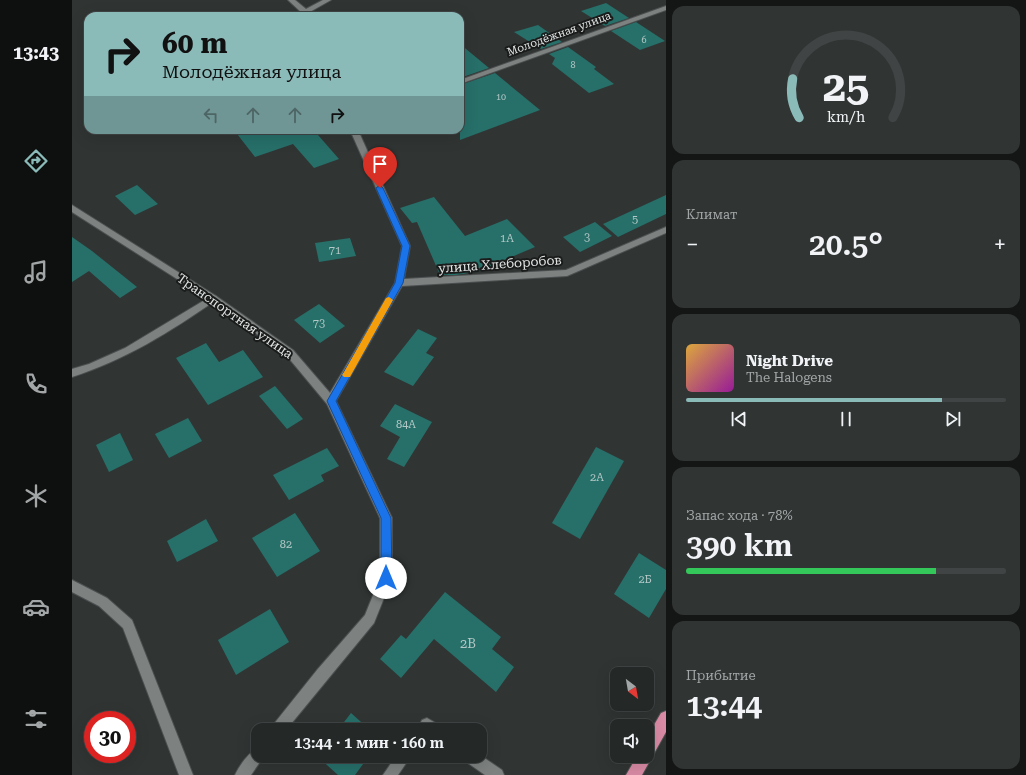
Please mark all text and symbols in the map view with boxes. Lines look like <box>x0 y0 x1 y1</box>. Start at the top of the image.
street label: Молодёжная улица <box>505 9 613 59</box>
text: 60 m <box>162 27 227 60</box>
icon: right <box>96 28 148 80</box>
house number: 6 <box>641 35 647 45</box>
text: 13:43 <box>13 42 59 63</box>
house number: 8 <box>570 60 576 70</box>
text: Молодёжная улица <box>162 61 341 82</box>
text: 25 <box>823 62 869 111</box>
house number: 10 <box>496 92 506 102</box>
icon: left <box>200 104 222 126</box>
icon: ahead <box>242 104 264 126</box>
icon: ahead <box>284 104 306 126</box>
icon: right <box>326 104 348 126</box>
text: km/h <box>827 108 865 124</box>
icon: directions <box>22 147 50 175</box>
pin <box>363 147 397 188</box>
icon: arrive <box>369 153 391 175</box>
text: Климат <box>686 207 737 222</box>
house number: 5 <box>632 213 638 226</box>
text: 20.5° <box>809 227 883 262</box>
house number: 3 <box>584 231 590 244</box>
house number: 1А <box>500 232 514 245</box>
text: − <box>686 232 698 257</box>
text: + <box>994 232 1006 257</box>
house number: 71 <box>329 244 341 257</box>
street label: улица Хлеборобов <box>438 252 562 276</box>
icon: music <box>22 258 50 286</box>
street label: Транспортная улица <box>174 270 296 362</box>
house number: 73 <box>313 317 325 330</box>
text: Night Drive <box>746 352 833 370</box>
icon: phone <box>22 370 50 398</box>
text: The Halogens <box>746 370 832 385</box>
icon: previous <box>728 408 750 430</box>
icon: pause <box>835 408 857 430</box>
icon: next <box>942 408 964 430</box>
house number: 84А <box>396 418 416 431</box>
house number: 2А <box>590 471 604 484</box>
icon: climate <box>22 482 50 510</box>
text: Запас хода · 78% <box>686 508 793 523</box>
text: 390 km <box>686 528 793 563</box>
house number: 82 <box>280 538 292 551</box>
position arrow <box>365 557 407 599</box>
house number: 2Б <box>638 573 652 586</box>
icon: car <box>22 593 50 621</box>
house number: 2В <box>460 636 476 651</box>
north arrow <box>610 667 654 711</box>
map controls <box>610 667 654 763</box>
text: Прибытие <box>686 668 756 683</box>
text: 13:44 <box>686 688 762 723</box>
icon: filters <box>22 705 50 733</box>
speed limit sign: 30 <box>84 711 136 763</box>
button: sound <box>610 719 654 763</box>
text: 13:44 · 1 мин · 160 m <box>294 734 444 752</box>

